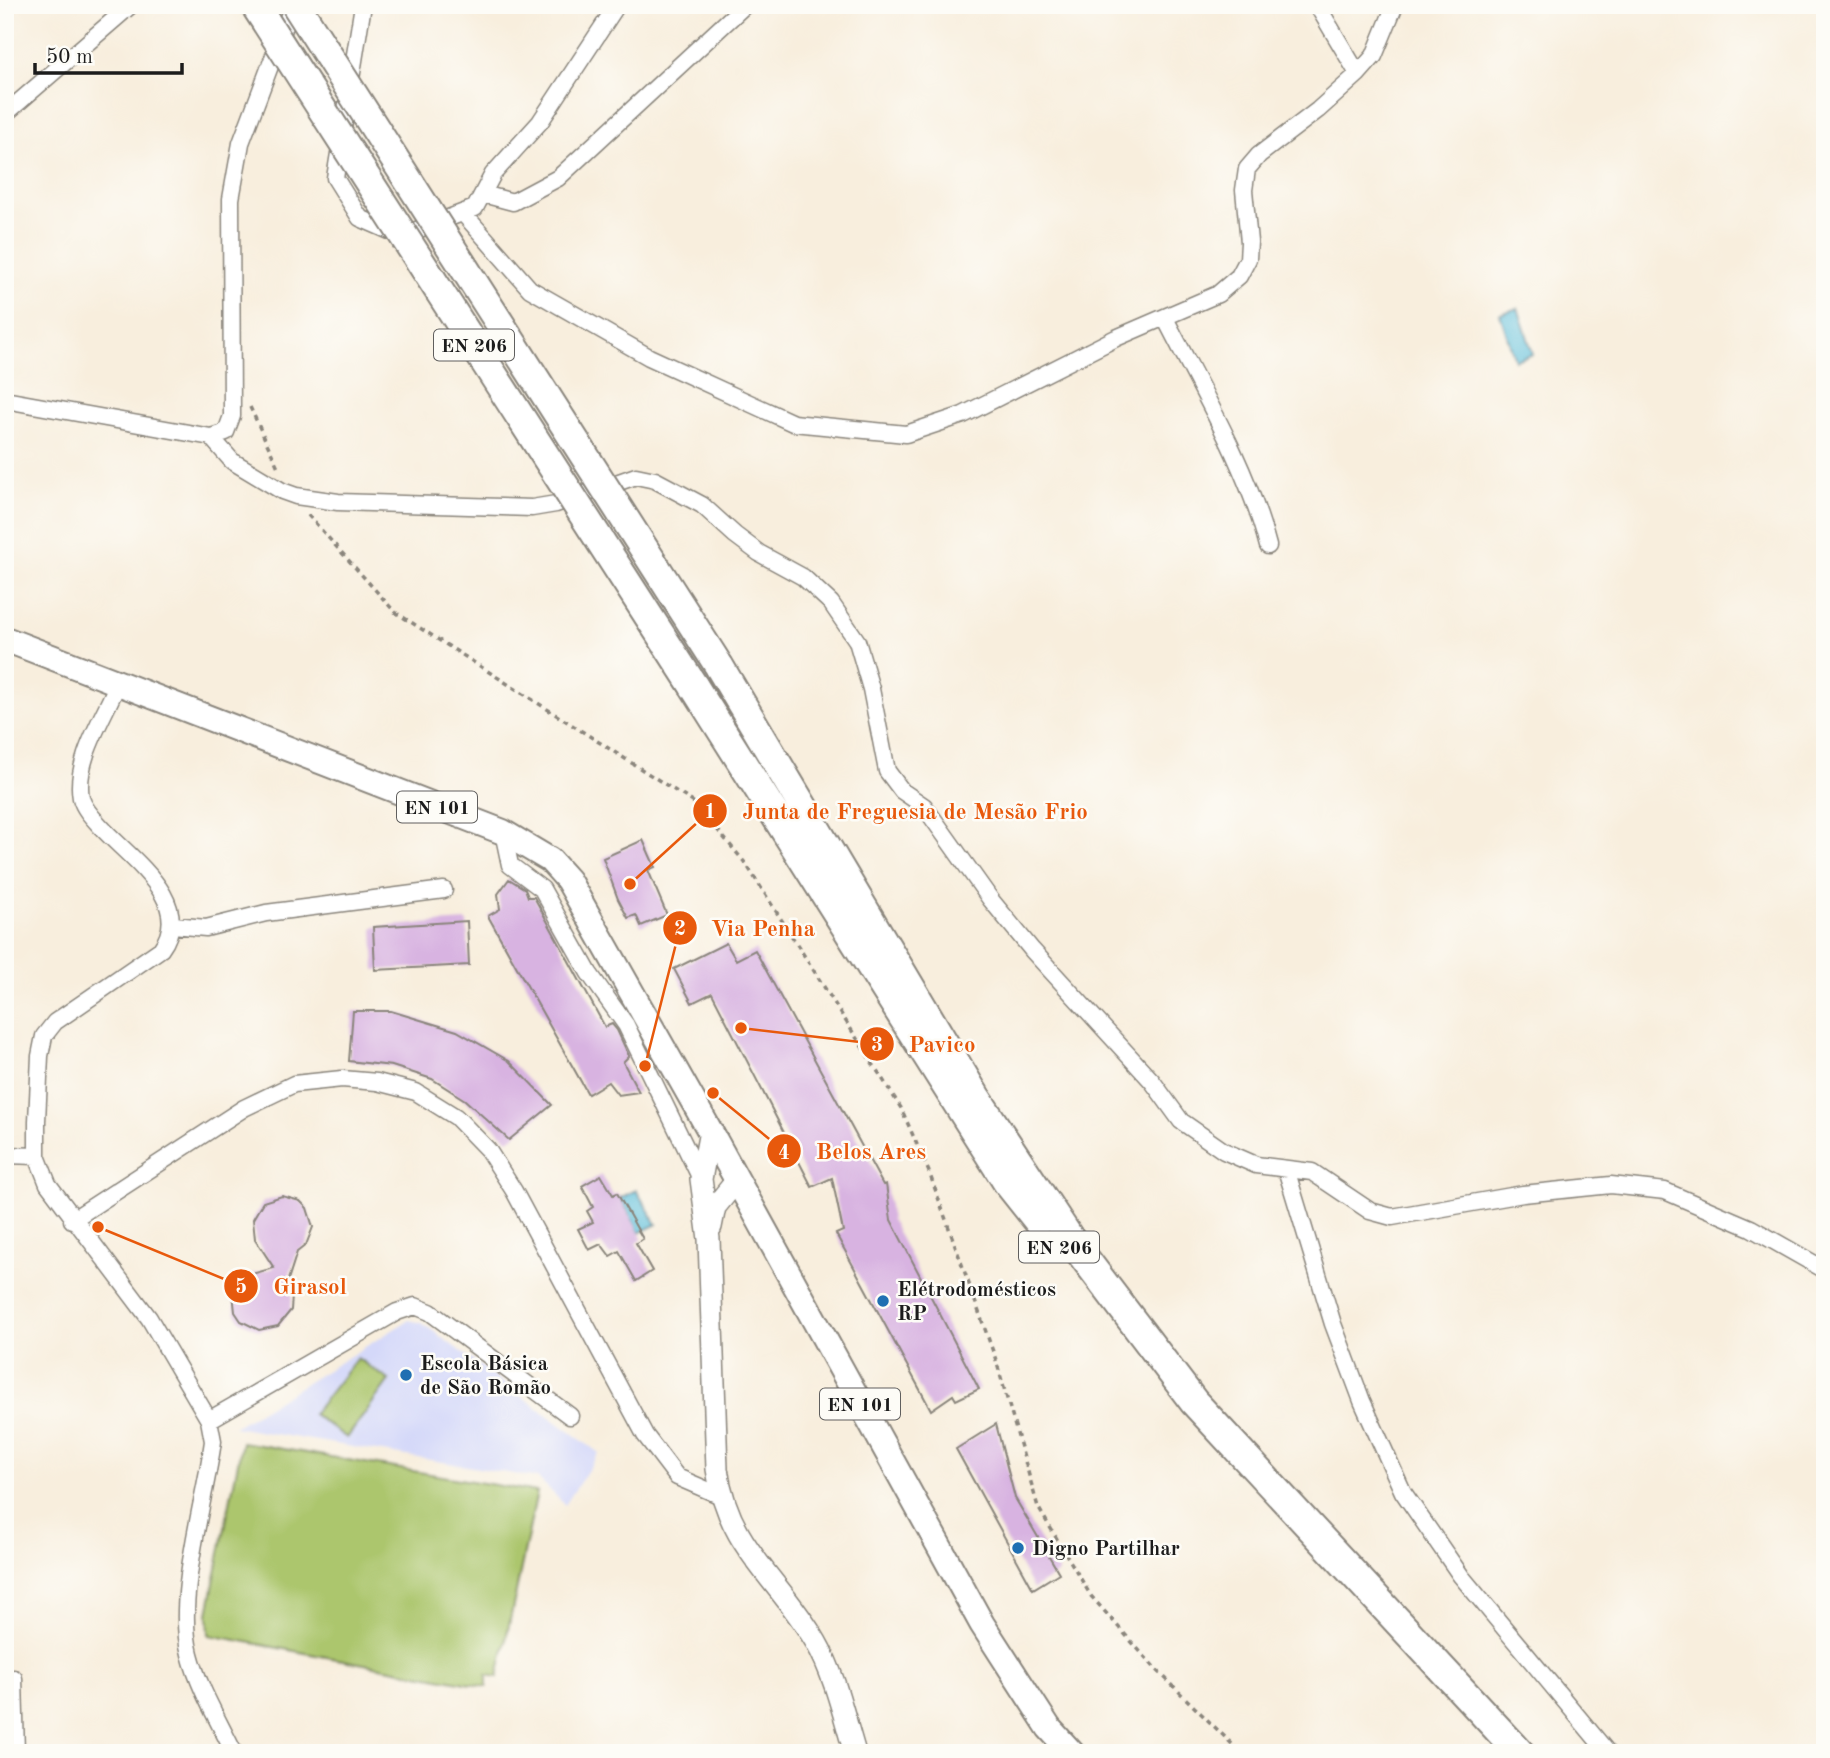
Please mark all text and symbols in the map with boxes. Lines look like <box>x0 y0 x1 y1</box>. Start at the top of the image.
scale bar <box>35 32 182 76</box>
text: 50 m <box>46 47 93 68</box>
road number: EN 206 <box>434 330 514 360</box>
callout: Junta de Freguesia de Mesão Frio <box>693 789 1102 833</box>
road number: EN 101 <box>397 792 477 822</box>
text: Junta de Freguesia de Mesão Frio <box>742 801 1088 824</box>
text: 1 <box>704 802 716 823</box>
callout: Via Penha <box>662 906 829 950</box>
text: Via Penha <box>711 918 816 941</box>
text: 2 <box>674 919 686 940</box>
callout: Pavico <box>859 1022 989 1066</box>
text: Pavico <box>908 1034 976 1057</box>
text: 3 <box>871 1035 883 1056</box>
callout: Belos Ares <box>767 1129 940 1173</box>
text: Belos Ares <box>816 1141 926 1164</box>
text: 4 <box>778 1143 790 1164</box>
road number: EN 206 <box>1019 1232 1099 1262</box>
callout: Girasol <box>224 1264 360 1308</box>
text: Girasol <box>273 1276 347 1299</box>
text: 5 <box>235 1277 247 1298</box>
place label: Elétrodomésticos RP <box>897 1280 1056 1325</box>
marker: Elétrodomésticos RP <box>875 1293 891 1309</box>
place label: Escola Básica de São Romão <box>420 1354 551 1399</box>
marker: Escola Básica de São Romão <box>398 1367 414 1383</box>
road number: EN 101 <box>820 1388 900 1420</box>
place label: Digno Partilhar <box>1032 1539 1180 1560</box>
marker: Digno Partilhar <box>1010 1540 1026 1556</box>

